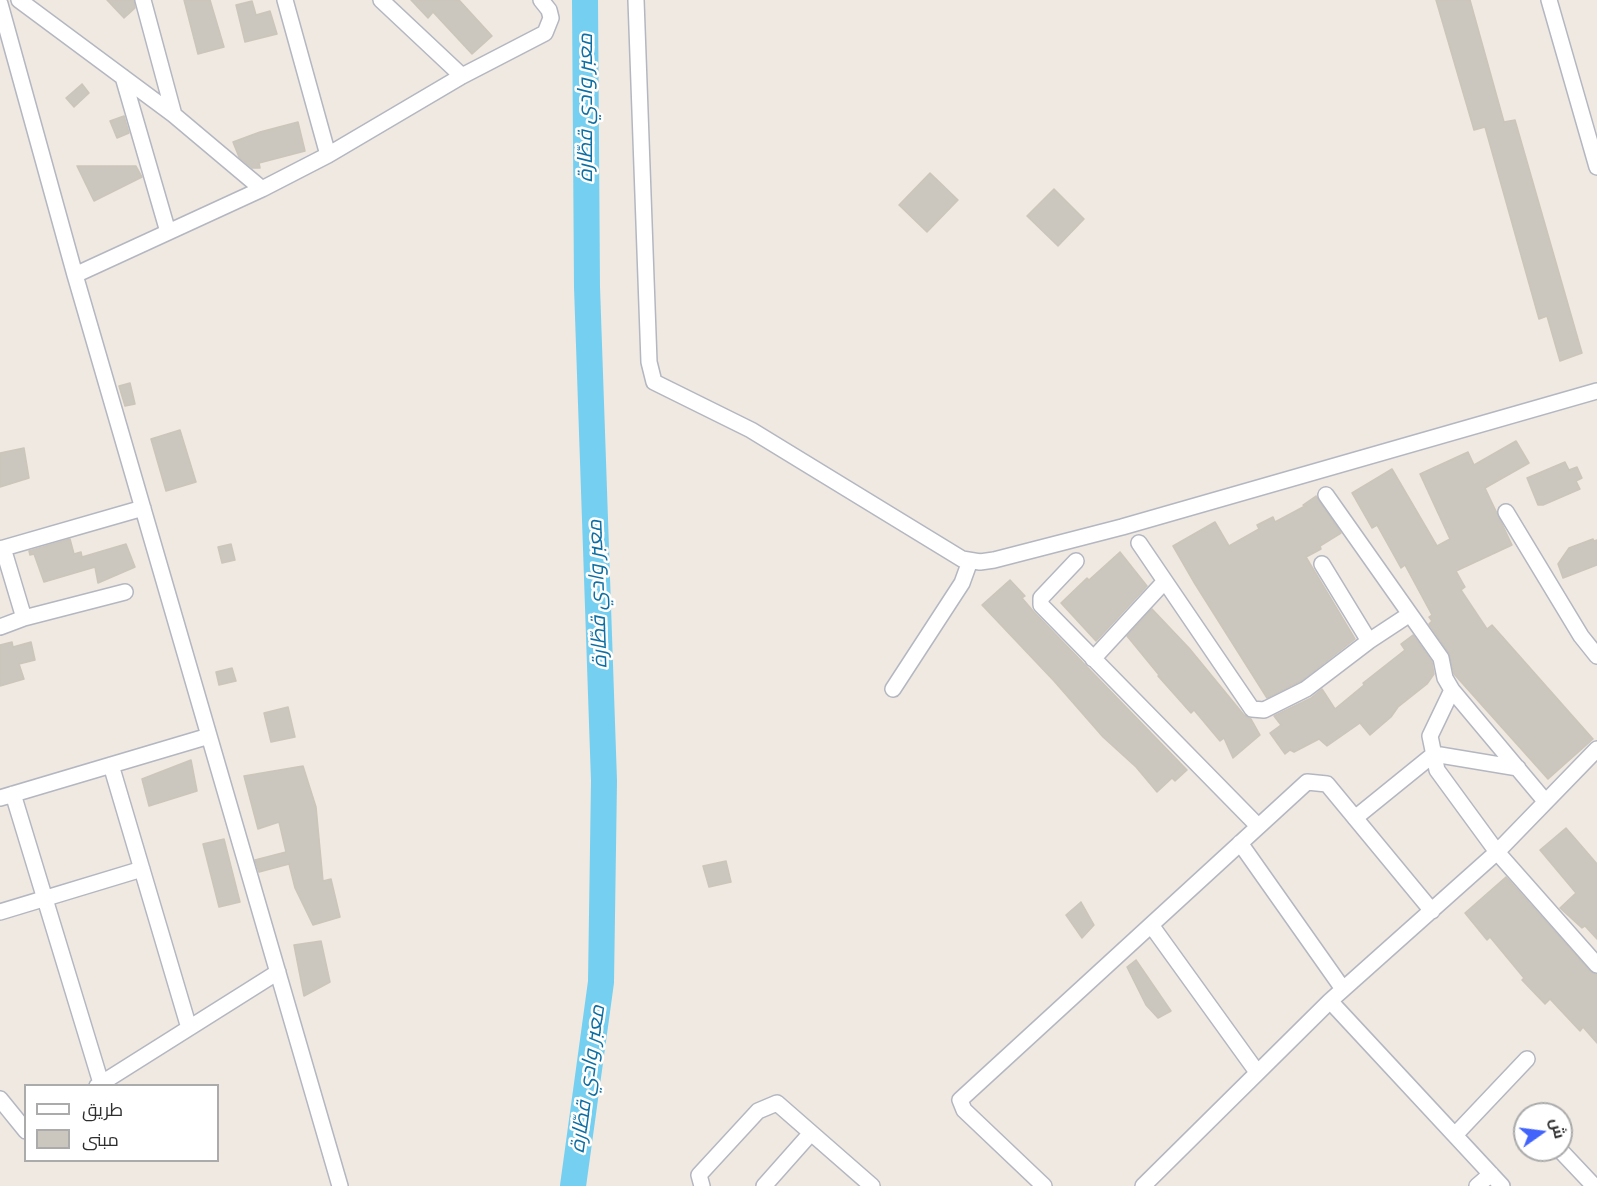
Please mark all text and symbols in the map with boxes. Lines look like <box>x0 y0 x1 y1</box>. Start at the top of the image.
water label: معبر وادي قطّارة <box>573 34 599 182</box>
water label: معبر وادي قطّارة <box>583 519 613 669</box>
water label: معبر وادي قطّارة <box>565 1004 611 1154</box>
legend <box>24 1084 219 1162</box>
text: طريق <box>82 1097 123 1121</box>
north arrow <box>1513 1102 1573 1162</box>
text: ش <box>1545 1116 1572 1141</box>
text: مبنى <box>82 1127 119 1151</box>

